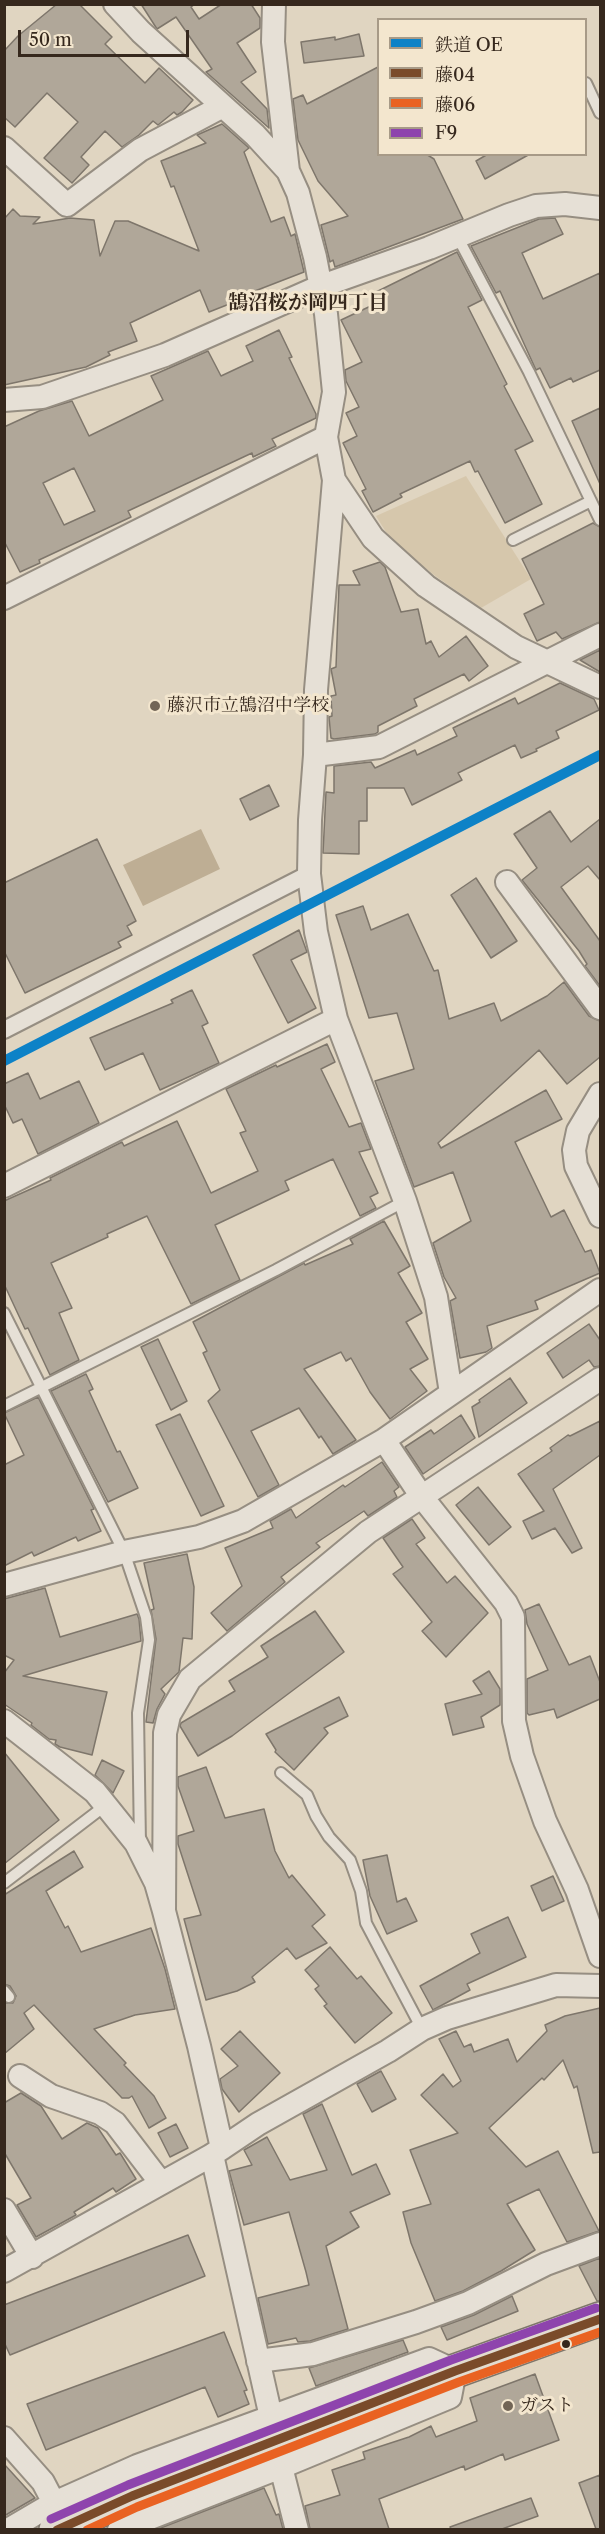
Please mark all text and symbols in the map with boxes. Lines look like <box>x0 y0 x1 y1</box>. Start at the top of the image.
scale bar <box>21 18 192 56</box>
legend <box>377 18 587 156</box>
text: 50 m <box>29 29 72 51</box>
text: 鉄道 OE <box>435 34 503 56</box>
text: 藤04 <box>435 64 475 86</box>
text: 藤06 <box>435 94 475 116</box>
text: F9 <box>435 122 457 144</box>
district label: 鵠沼桜が岡四丁目 <box>228 291 388 315</box>
place label: 藤沢市立鵠沼中学校 <box>167 695 329 717</box>
marker: 藤沢市立鵠沼中学校 <box>148 699 162 713</box>
unlabelled marker <box>560 2338 572 2350</box>
place label: ガスト <box>520 2395 574 2417</box>
marker: ガスト <box>501 2399 515 2413</box>

